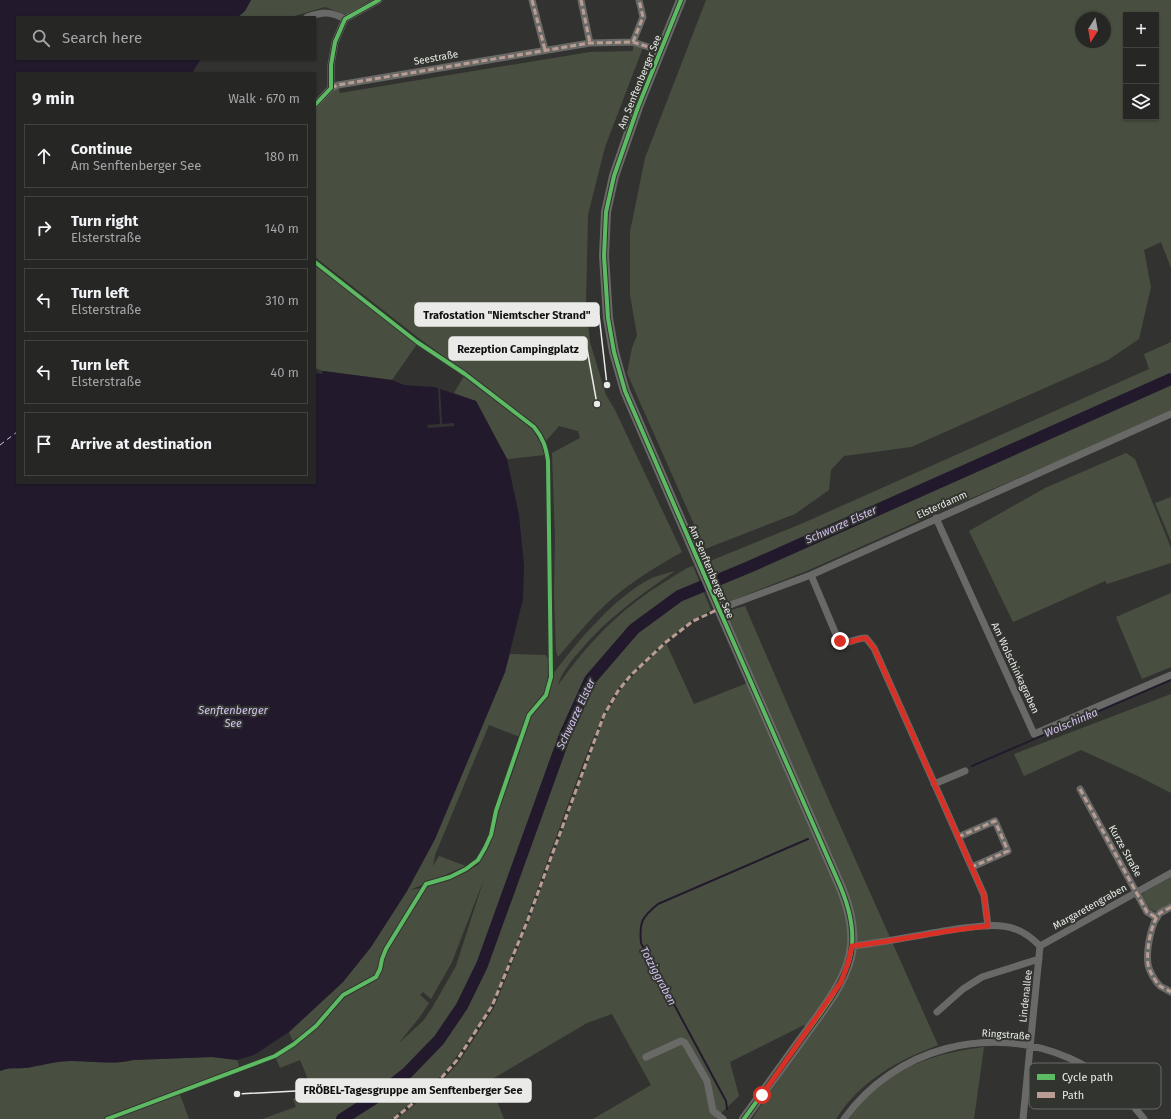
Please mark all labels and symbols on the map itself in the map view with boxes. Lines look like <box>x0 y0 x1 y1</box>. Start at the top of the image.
north arrow <box>1075 12 1111 48</box>
street label: Am Senftenberger See <box>616 33 664 131</box>
street label: Seestraße <box>413 48 459 68</box>
callout: Trafostation "Niemtscher Strand" <box>415 303 599 326</box>
text: Trafostation "Niemtscher Strand" <box>423 309 591 322</box>
callout: Rezeption Campingplatz <box>449 337 587 360</box>
text: Rezeption Campingplatz <box>457 343 579 356</box>
street label: Elsterdamm <box>915 489 969 521</box>
water label: Schwarze Elster <box>803 503 879 547</box>
street label: Am Senftenberger See <box>686 524 736 620</box>
street label: Am Wolschinkagraben <box>989 620 1041 716</box>
route end <box>831 632 849 650</box>
water label: Schwarze Elster <box>554 676 598 752</box>
water label: Senftenberger See <box>197 704 269 730</box>
water label: Wolschinka <box>1042 706 1100 740</box>
street label: Kurze Straße <box>1106 823 1144 879</box>
street label: Margaretengraben <box>1051 882 1129 932</box>
water label: Totziggraben <box>637 945 679 1007</box>
street label: Lindenallee <box>1017 969 1035 1023</box>
street label: Ringstraße <box>981 1027 1031 1043</box>
legend <box>1029 1063 1161 1109</box>
text: Cycle path <box>1062 1071 1113 1084</box>
callout: FRÖBEL-Tagesgruppe am Senftenberger See <box>296 1079 531 1102</box>
text: FRÖBEL-Tagesgruppe am Senftenberger See <box>303 1084 523 1097</box>
route start <box>753 1086 771 1104</box>
text: Path <box>1062 1089 1084 1102</box>

